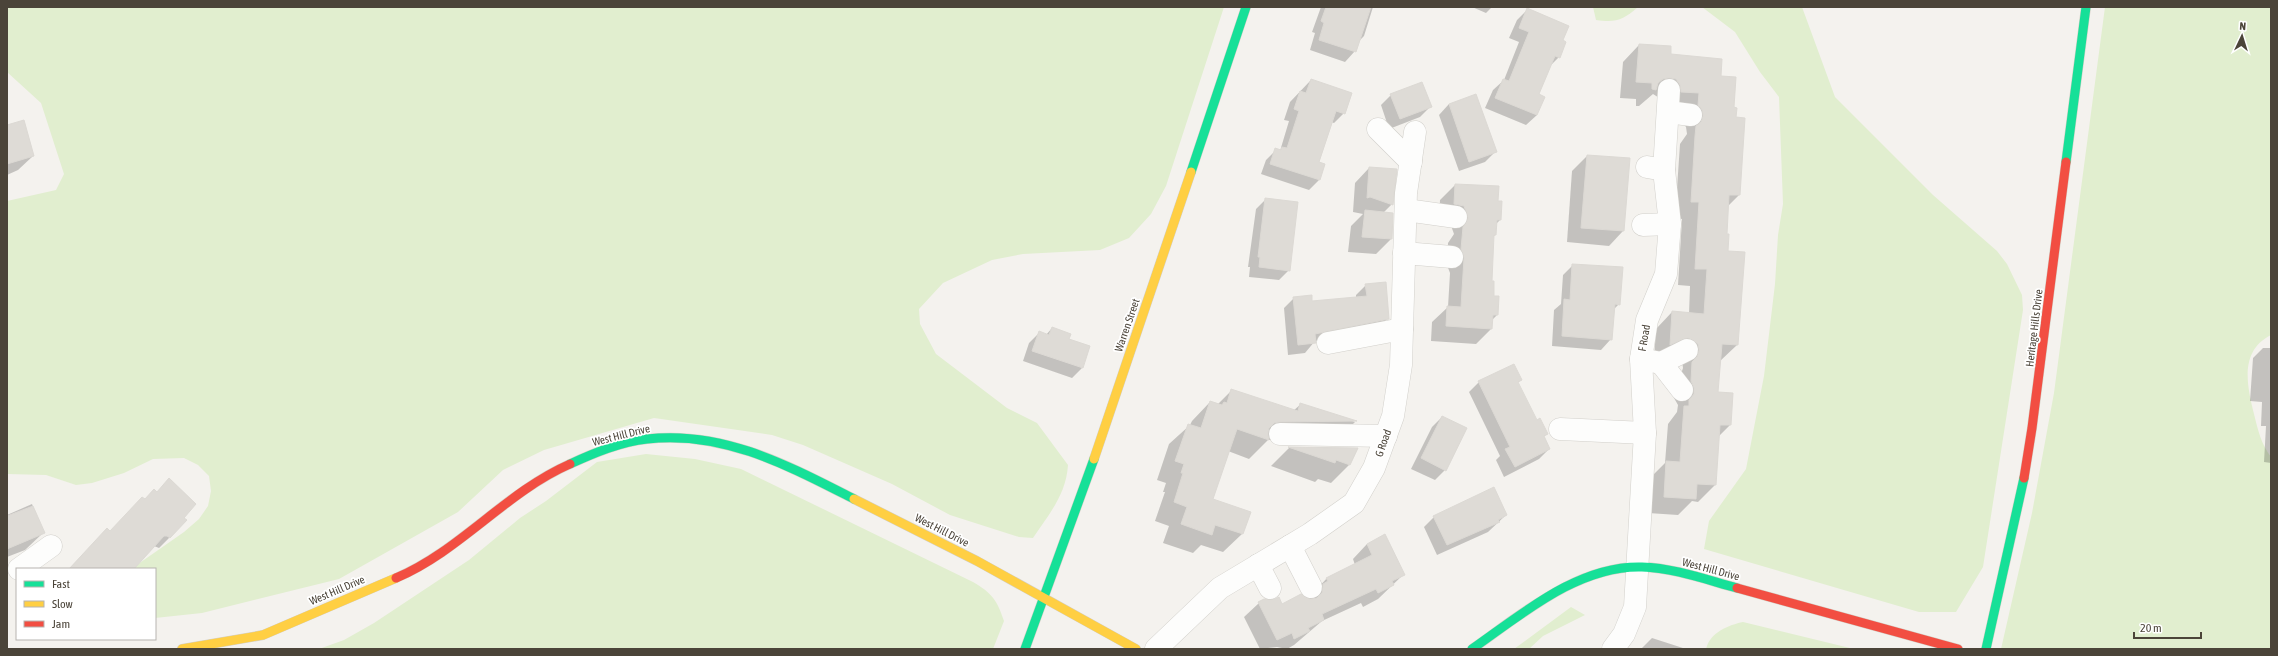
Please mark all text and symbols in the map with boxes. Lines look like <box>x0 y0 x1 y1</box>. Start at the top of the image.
north arrow <box>2222 16 2262 56</box>
text: N <box>2239 20 2246 32</box>
street label: Heritage Hills Drive <box>2023 289 2045 367</box>
street label: Warren Street <box>1112 297 1142 353</box>
street label: F Road <box>1636 324 1652 352</box>
street label: West Hill Drive <box>591 422 651 448</box>
street label: G Road <box>1373 428 1393 458</box>
street label: West Hill Drive <box>913 511 971 549</box>
street label: West Hill Drive <box>1681 556 1741 582</box>
legend <box>16 568 156 640</box>
street label: West Hill Drive <box>308 573 366 607</box>
text: Fast <box>52 577 70 591</box>
text: Slow <box>52 597 73 611</box>
scale bar <box>2134 614 2201 640</box>
text: Jam <box>52 617 70 631</box>
text: 20 m <box>2140 621 2162 635</box>

